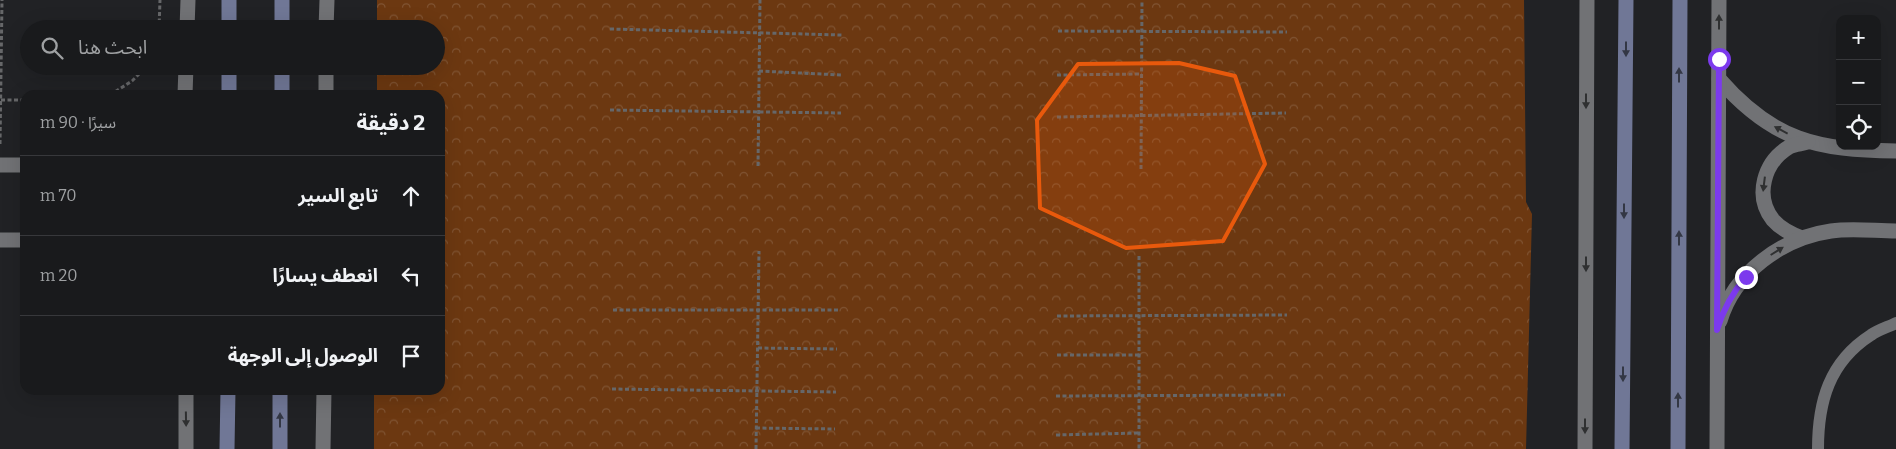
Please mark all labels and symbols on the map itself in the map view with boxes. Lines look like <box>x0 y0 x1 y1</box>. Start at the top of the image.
one-way arrow <box>1715 14 1723 30</box>
one-way arrow <box>1621 41 1629 57</box>
route start <box>1708 48 1731 71</box>
one-way arrow <box>1676 67 1684 83</box>
one-way arrow <box>1582 93 1590 109</box>
one-way arrow <box>1773 126 1788 134</box>
one-way arrow <box>1760 177 1768 193</box>
one-way arrow <box>1620 203 1628 219</box>
one-way arrow <box>1675 230 1683 246</box>
one-way arrow <box>1770 246 1783 256</box>
one-way arrow <box>1582 256 1590 272</box>
route end <box>1735 266 1758 289</box>
one-way arrow <box>1619 366 1627 382</box>
one-way arrow <box>1674 392 1682 408</box>
one-way arrow <box>276 411 284 427</box>
one-way arrow <box>182 412 190 428</box>
one-way arrow <box>1581 418 1589 434</box>

